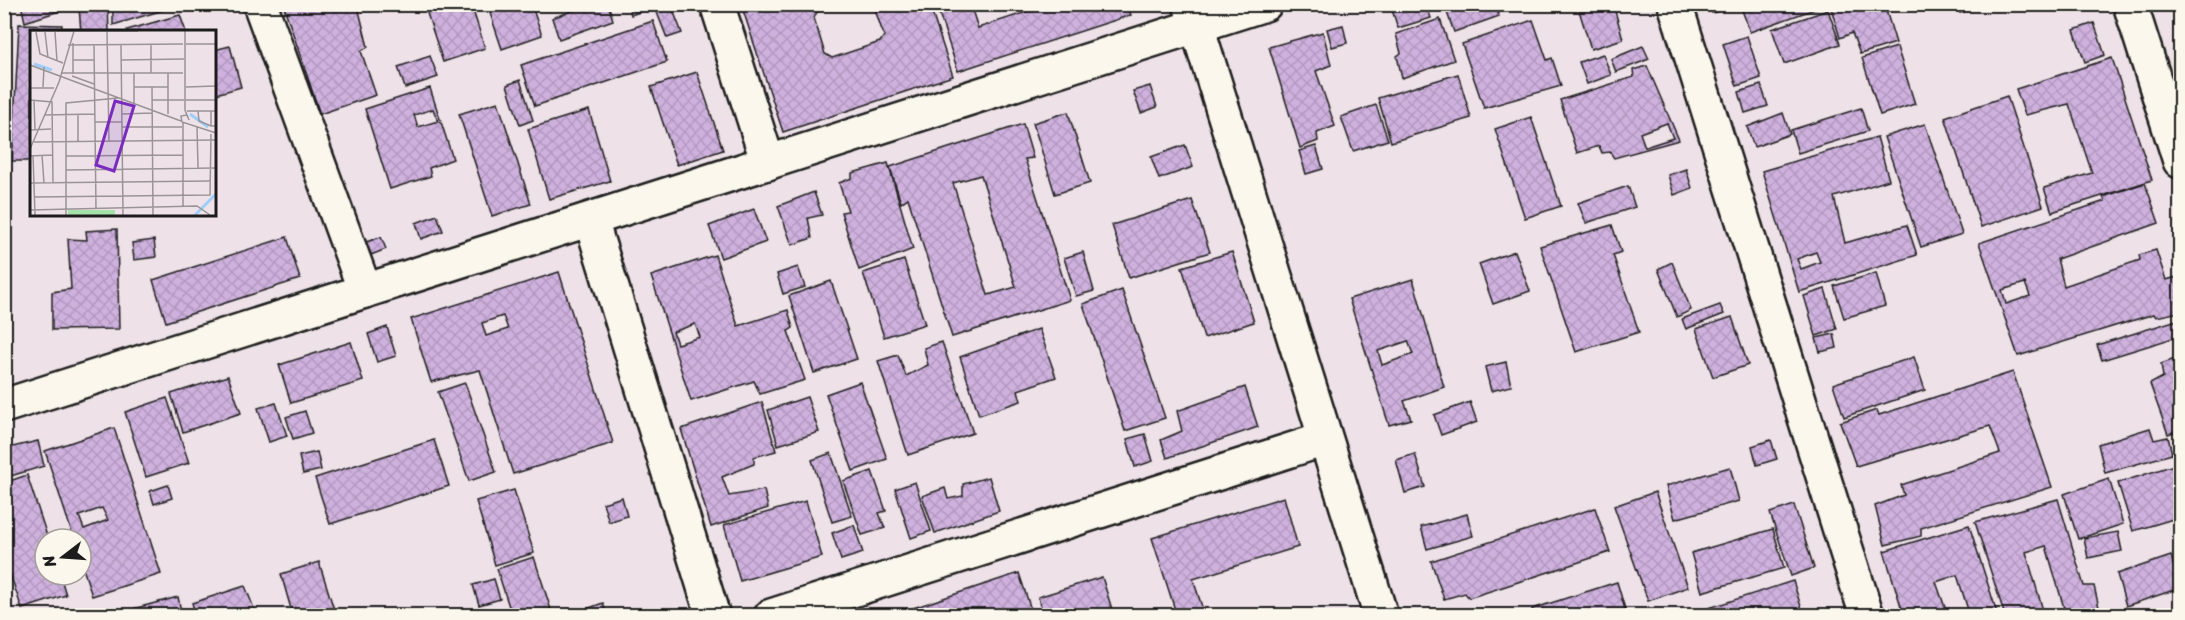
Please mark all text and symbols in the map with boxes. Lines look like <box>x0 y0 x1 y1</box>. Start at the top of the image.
inset map <box>30 30 216 216</box>
north arrow <box>33 527 93 587</box>
text: N <box>33 551 65 572</box>

